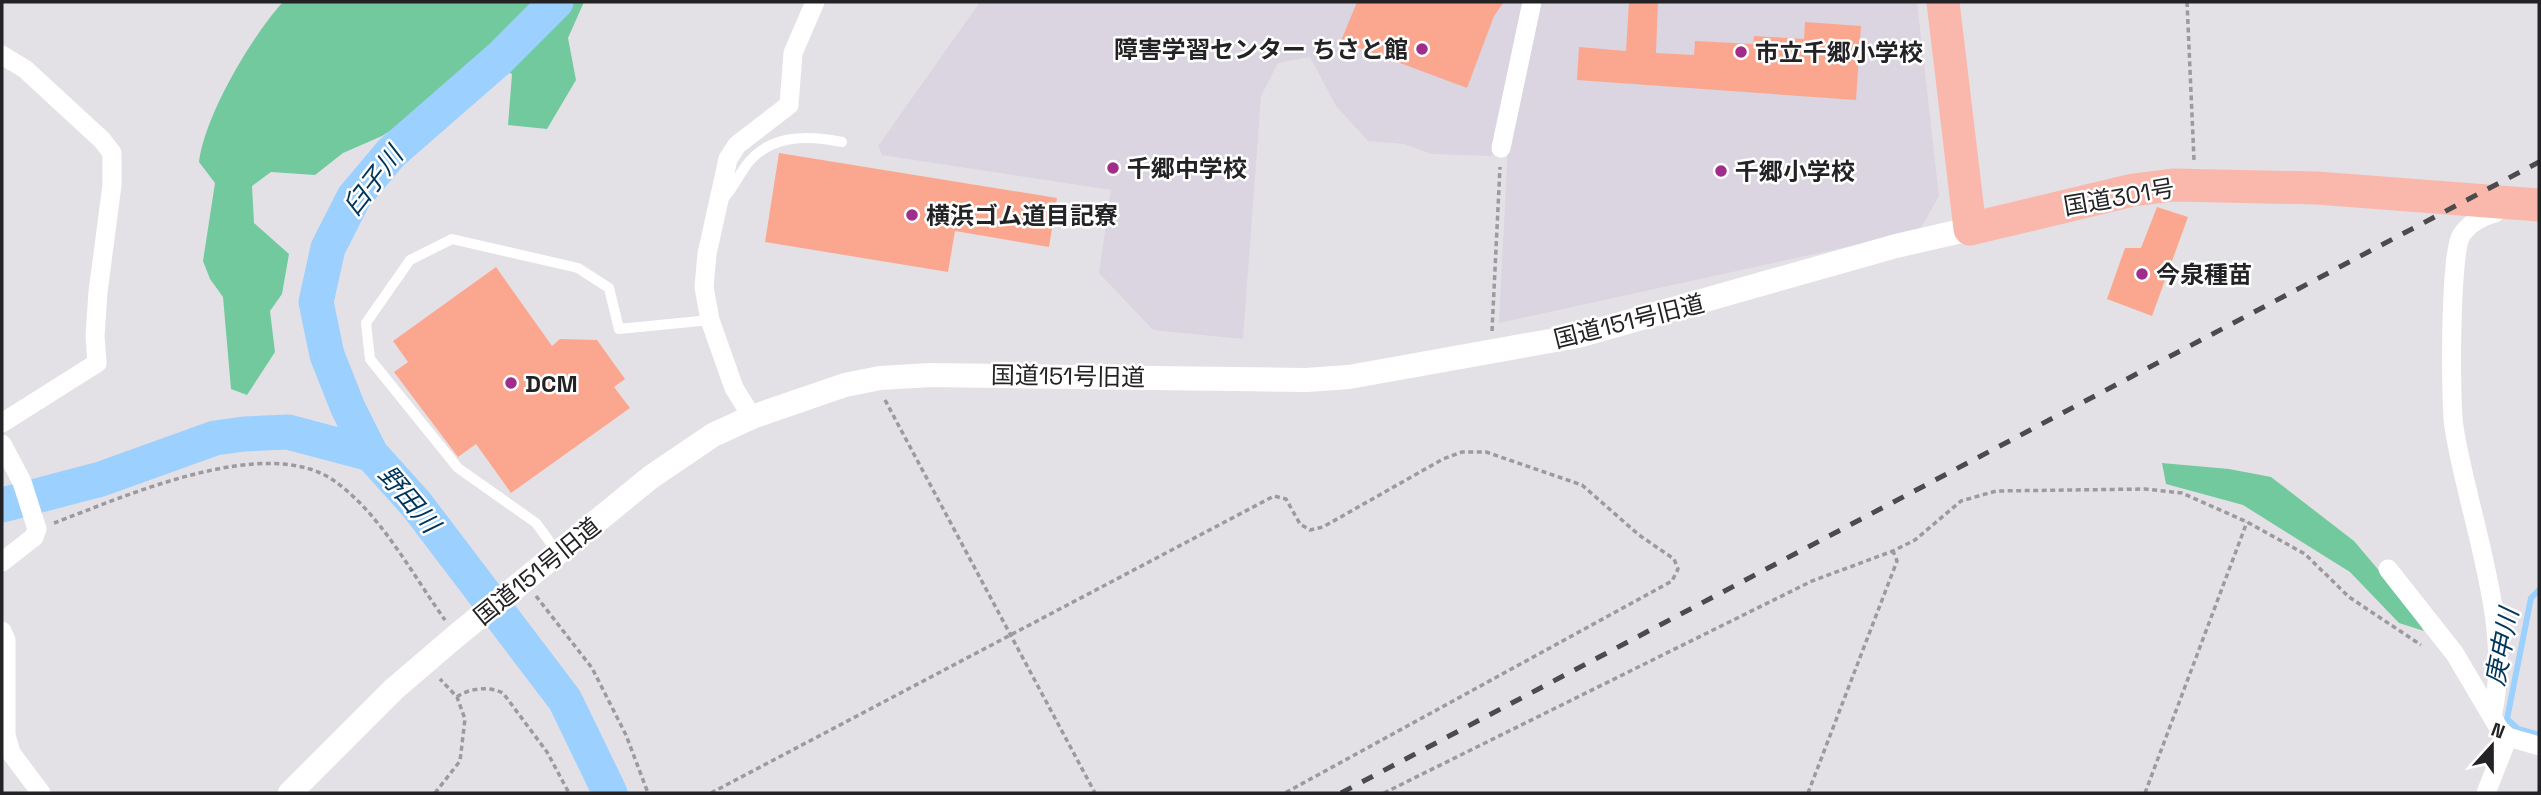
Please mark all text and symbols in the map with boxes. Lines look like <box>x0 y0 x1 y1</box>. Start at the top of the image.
place label: 障害学習センター ちさと館 <box>1114 34 1408 65</box>
place label: 市立千郷小学校 <box>1755 37 1923 68</box>
marker: 障害学習センター ちさと館 <box>1414 41 1430 57</box>
marker: 市立千郷小学校 <box>1733 44 1749 60</box>
water label: 臼子川 <box>336 137 412 222</box>
place label: 千郷中学校 <box>1127 153 1247 184</box>
place label: 千郷小学校 <box>1735 156 1855 187</box>
marker: 千郷中学校 <box>1105 160 1121 176</box>
marker: 千郷小学校 <box>1713 163 1729 179</box>
street label: 国道301号 <box>2061 172 2177 222</box>
place label: 横浜ゴム道目記寮 <box>926 200 1118 231</box>
marker: 横浜ゴム道目記寮 <box>904 207 920 223</box>
place label: 今泉種苗 <box>2156 259 2252 290</box>
marker: 今泉種苗 <box>2134 266 2150 282</box>
street label: 国道151号旧道 <box>1550 287 1708 355</box>
street label: 国道151号旧道 <box>991 359 1145 393</box>
place label: DCM <box>525 368 578 399</box>
marker: DCM <box>503 375 519 391</box>
water label: 野田川 <box>371 458 449 542</box>
street label: 国道151号旧道 <box>467 510 607 632</box>
water label: 庚申川 <box>2478 603 2527 689</box>
north arrow <box>2457 711 2527 781</box>
text: N <box>2487 717 2508 745</box>

